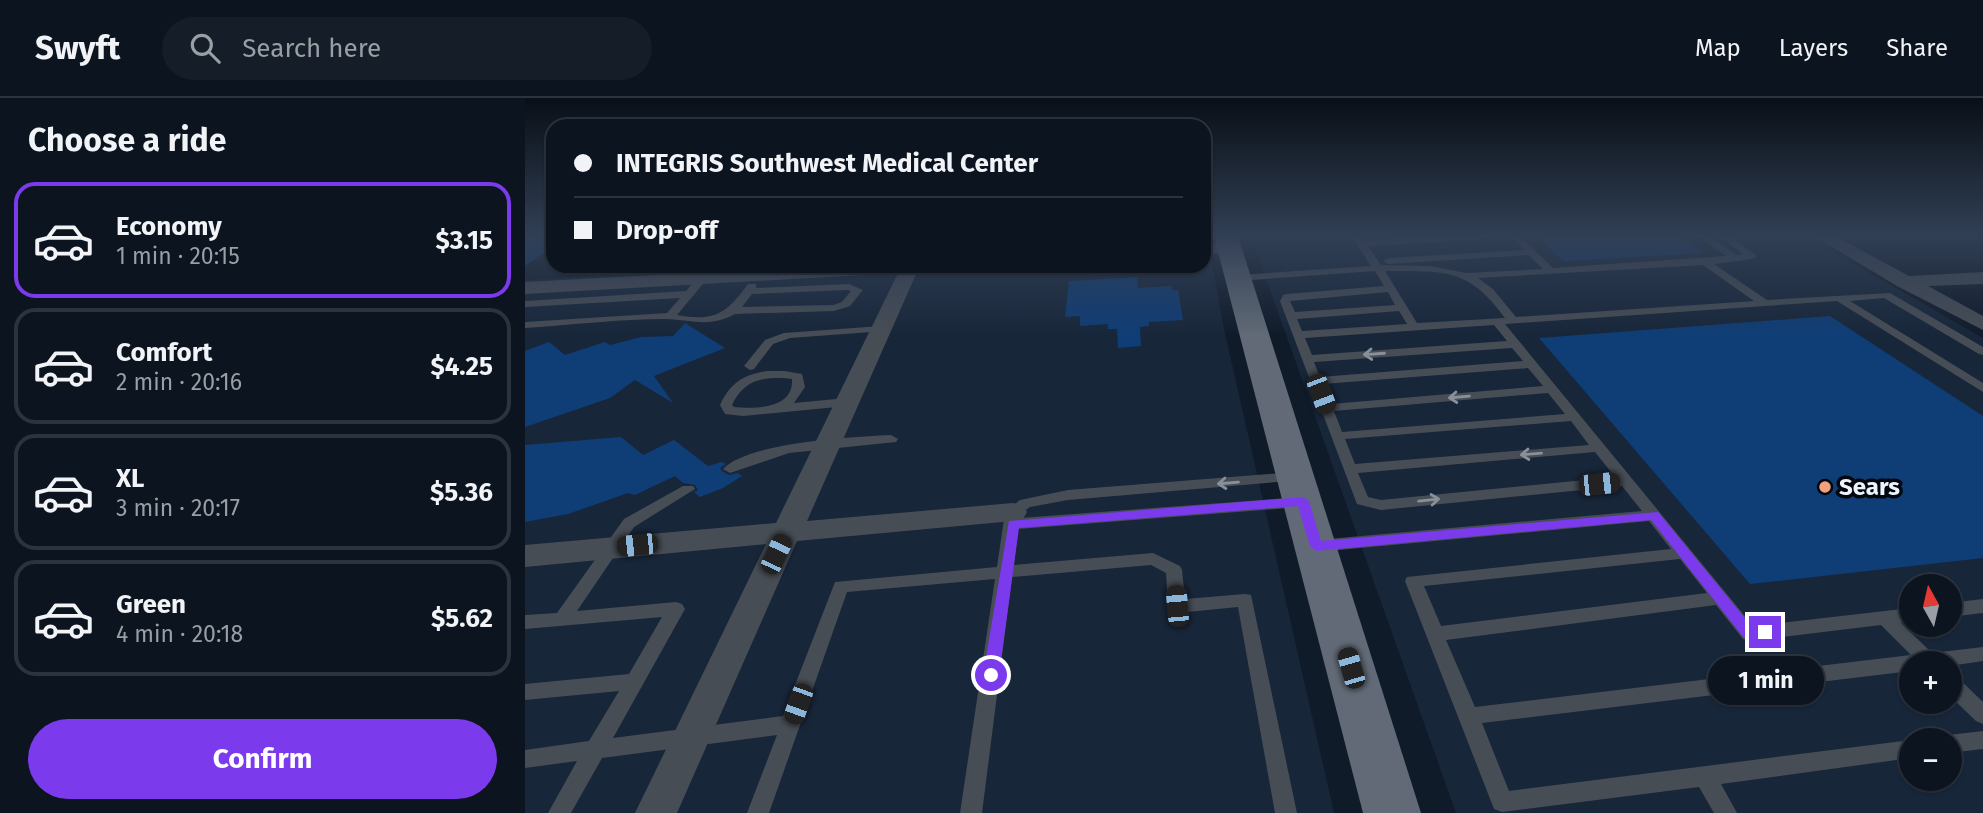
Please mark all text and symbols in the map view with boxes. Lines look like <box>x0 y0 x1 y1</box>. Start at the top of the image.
search box <box>162 17 652 80</box>
text: Swyft <box>35 28 120 68</box>
icon: search <box>186 29 224 67</box>
text: Search here <box>242 33 381 64</box>
text: Map <box>1695 34 1741 62</box>
text: Layers <box>1779 34 1848 62</box>
text: Share <box>1886 34 1948 62</box>
text: Choose a ride <box>28 121 226 159</box>
text: INTEGRIS Southwest Medical Center <box>616 148 1038 179</box>
icon: car <box>32 209 95 272</box>
text: Economy <box>116 211 222 242</box>
text: Drop-off <box>616 215 718 246</box>
text: $3.15 <box>436 225 493 256</box>
text: 1 min · 20:15 <box>116 242 240 270</box>
icon: car <box>32 335 95 398</box>
text: Comfort <box>116 337 212 368</box>
one-way arrow <box>1363 348 1386 361</box>
text: $4.25 <box>430 351 493 382</box>
text: 2 min · 20:16 <box>116 368 242 396</box>
car <box>1304 371 1339 417</box>
one-way arrow <box>1448 391 1471 404</box>
one-way arrow <box>1521 447 1543 460</box>
icon: car <box>32 461 95 524</box>
text: XL <box>116 463 144 494</box>
car <box>1578 471 1621 497</box>
place label: Sears <box>1839 473 1900 501</box>
text: $5.36 <box>430 477 493 508</box>
one-way arrow <box>1217 477 1240 490</box>
marker: Sears <box>1817 479 1833 495</box>
one-way arrow <box>1418 493 1440 506</box>
text: 3 min · 20:17 <box>116 494 240 522</box>
car <box>758 531 795 577</box>
car <box>616 532 659 558</box>
north arrow <box>1899 574 1962 637</box>
map controls <box>1899 574 1962 791</box>
car <box>1165 584 1190 628</box>
icon: car <box>32 587 95 650</box>
text: Green <box>116 589 186 620</box>
text: $5.62 <box>431 603 493 634</box>
route end <box>1749 616 1781 648</box>
text: 4 min · 20:18 <box>116 620 243 648</box>
car <box>1336 645 1367 691</box>
button: + <box>1899 651 1962 714</box>
callout: 1 min <box>1707 656 1823 706</box>
route start <box>975 659 1007 691</box>
text: 1 min <box>1738 666 1794 694</box>
car <box>781 681 816 727</box>
button: Confirm <box>28 719 497 799</box>
button: − <box>1899 728 1962 791</box>

